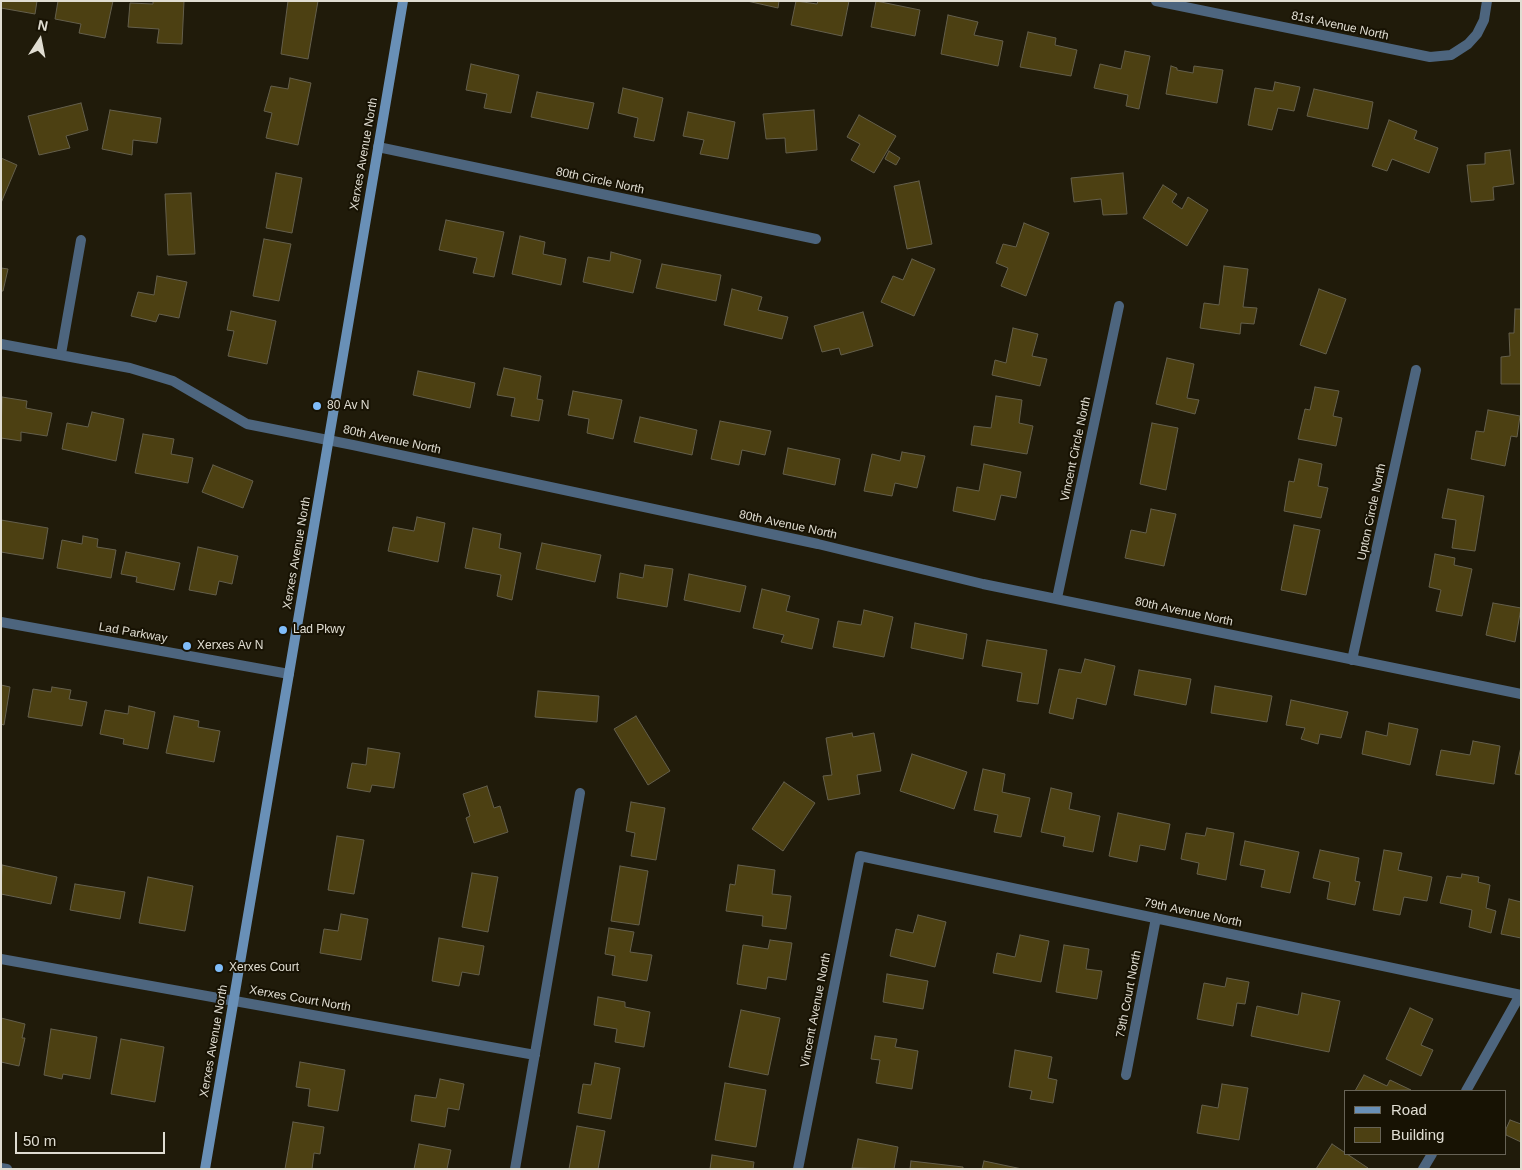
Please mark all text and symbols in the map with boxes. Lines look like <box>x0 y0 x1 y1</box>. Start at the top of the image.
street label: 81st Avenue North <box>1290 9 1390 43</box>
north arrow <box>15 15 65 65</box>
text: N <box>36 16 49 34</box>
street label: Xerxes Avenue North <box>347 97 381 211</box>
street label: 80th Circle North <box>554 165 646 197</box>
street label: Vincent Circle North <box>1058 395 1094 503</box>
place label: 80 Av N <box>327 399 369 413</box>
marker: 80 Av N <box>311 400 323 412</box>
street label: 80th Avenue North <box>342 423 442 457</box>
street label: Upton Circle North <box>1355 462 1389 562</box>
street label: Xerxes Avenue North <box>280 496 314 610</box>
street label: 80th Avenue North <box>738 508 838 542</box>
street label: 80th Avenue North <box>1134 595 1234 629</box>
street label: Lad Parkway <box>98 620 168 646</box>
place label: Lad Pkwy <box>293 623 345 637</box>
marker: Lad Pkwy <box>277 624 289 636</box>
place label: Xerxes Av N <box>197 639 263 653</box>
marker: Xerxes Av N <box>181 640 193 652</box>
street label: 79th Avenue North <box>1143 896 1243 930</box>
street label: 79th Court North <box>1113 949 1145 1039</box>
street label: Vincent Avenue North <box>798 952 834 1068</box>
place label: Xerxes Court <box>229 961 299 975</box>
marker: Xerxes Court <box>213 962 225 974</box>
street label: Xerxes Court North <box>248 983 352 1015</box>
street label: Xerxes Avenue North <box>197 984 231 1098</box>
legend <box>1344 1090 1507 1155</box>
text: Road <box>1391 1101 1427 1118</box>
scale bar <box>18 1122 168 1154</box>
text: Building <box>1391 1126 1444 1143</box>
text: 50 m <box>23 1132 56 1149</box>

